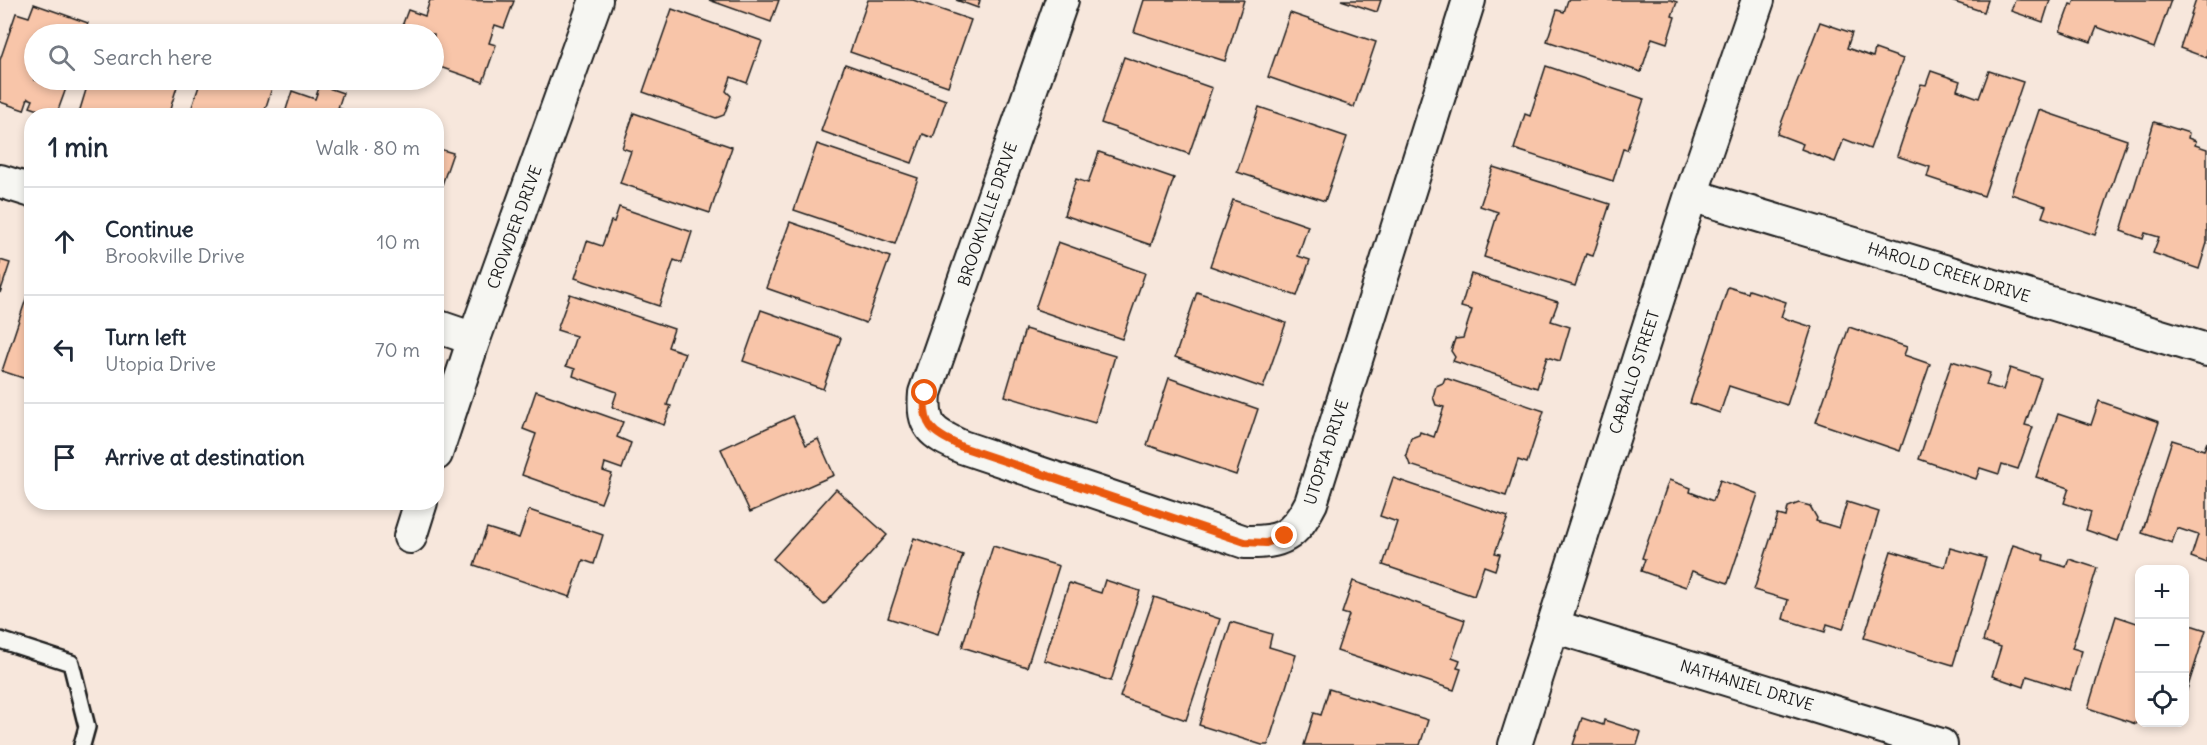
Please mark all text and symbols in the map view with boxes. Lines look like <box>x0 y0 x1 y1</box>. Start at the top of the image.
search box <box>24 24 444 90</box>
icon: search <box>45 41 78 74</box>
text: Search here <box>93 43 212 71</box>
text: 1 min <box>48 131 108 164</box>
text: Walk · 80 m <box>315 135 420 160</box>
street label: BROOKVILLE DRIVE <box>953 139 1021 289</box>
street label: CROWDER DRIVE <box>482 162 546 292</box>
text: Continue <box>105 215 194 243</box>
icon: ahead <box>48 225 81 258</box>
text: 10 m <box>377 229 420 254</box>
street label: HAROLD CREEK DRIVE <box>1865 238 2033 306</box>
text: Brookville Drive <box>105 243 245 268</box>
street label: CABALLO STREET <box>1605 308 1663 436</box>
text: Turn left <box>105 323 186 351</box>
icon: left <box>48 333 81 366</box>
text: 70 m <box>375 337 420 362</box>
text: Utopia Drive <box>105 351 216 376</box>
route start <box>911 379 937 405</box>
street label: UTOPIA DRIVE <box>1300 397 1352 507</box>
icon: arrive <box>48 441 81 474</box>
text: Arrive at destination <box>105 443 305 471</box>
route end <box>1271 522 1297 548</box>
map controls <box>2135 565 2189 727</box>
button: + <box>2135 565 2189 619</box>
button: − <box>2135 619 2189 673</box>
street label: NATHANIEL DRIVE <box>1678 655 1816 715</box>
button: locate <box>2135 673 2189 727</box>

